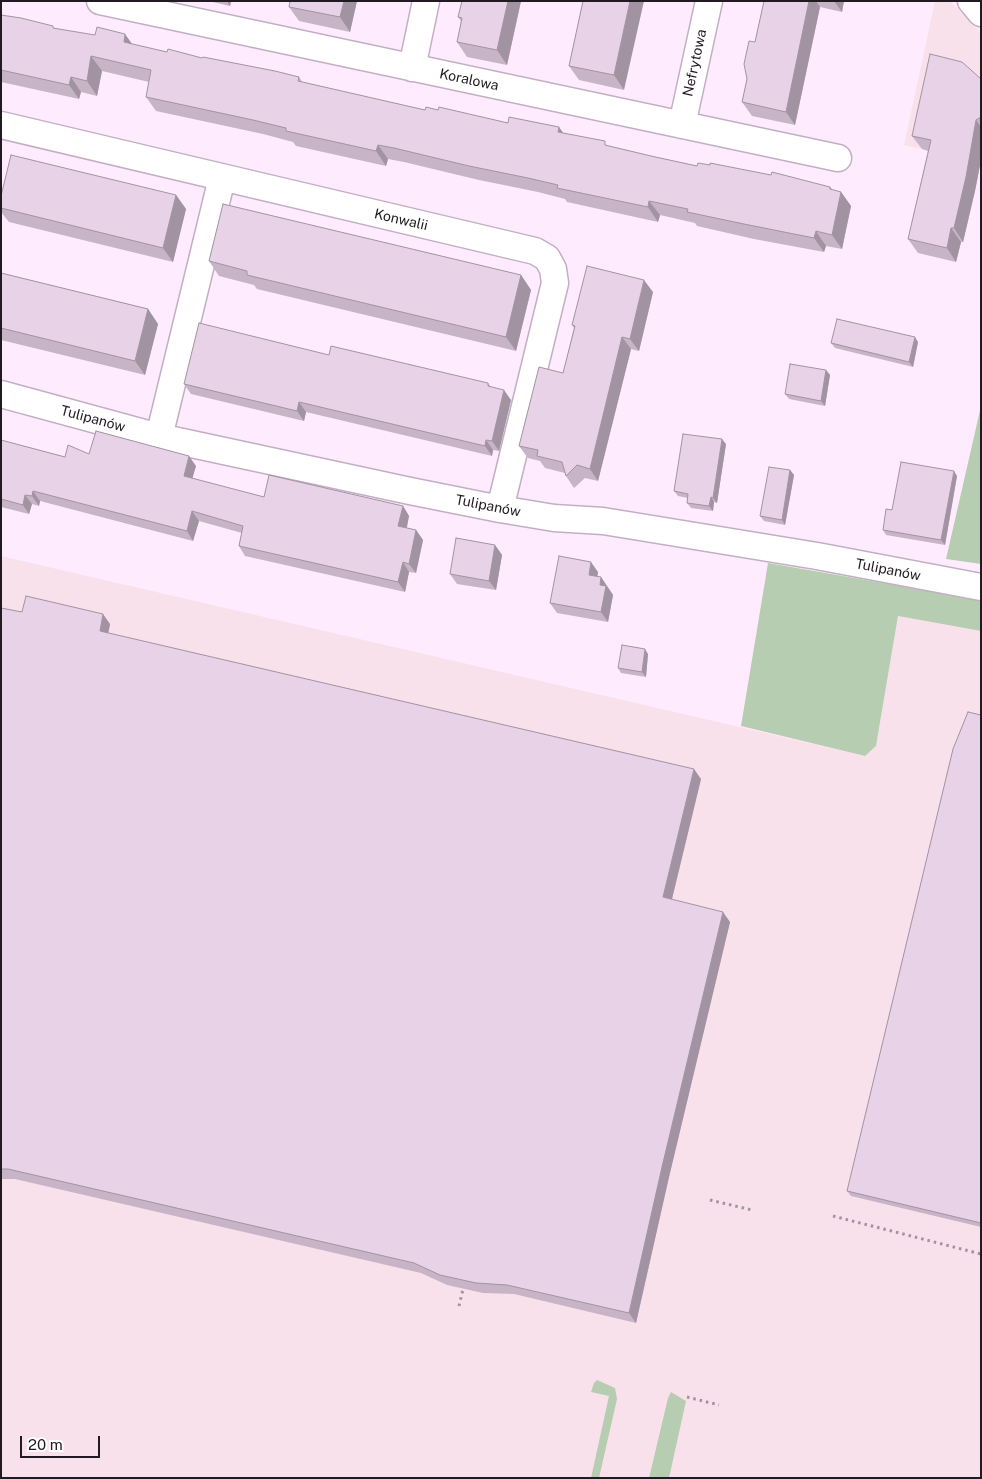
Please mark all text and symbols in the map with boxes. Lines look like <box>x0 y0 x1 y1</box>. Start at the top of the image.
street label: Nefrytowa <box>680 28 710 98</box>
street label: Koralowa <box>438 66 500 94</box>
street label: Konwalii <box>373 206 429 234</box>
street label: Tulipanów <box>59 402 127 436</box>
street label: Tulipanów <box>454 491 522 521</box>
street label: Tulipanów <box>854 555 922 585</box>
scale bar <box>22 1426 102 1458</box>
text: 20 m <box>28 1436 63 1453</box>

